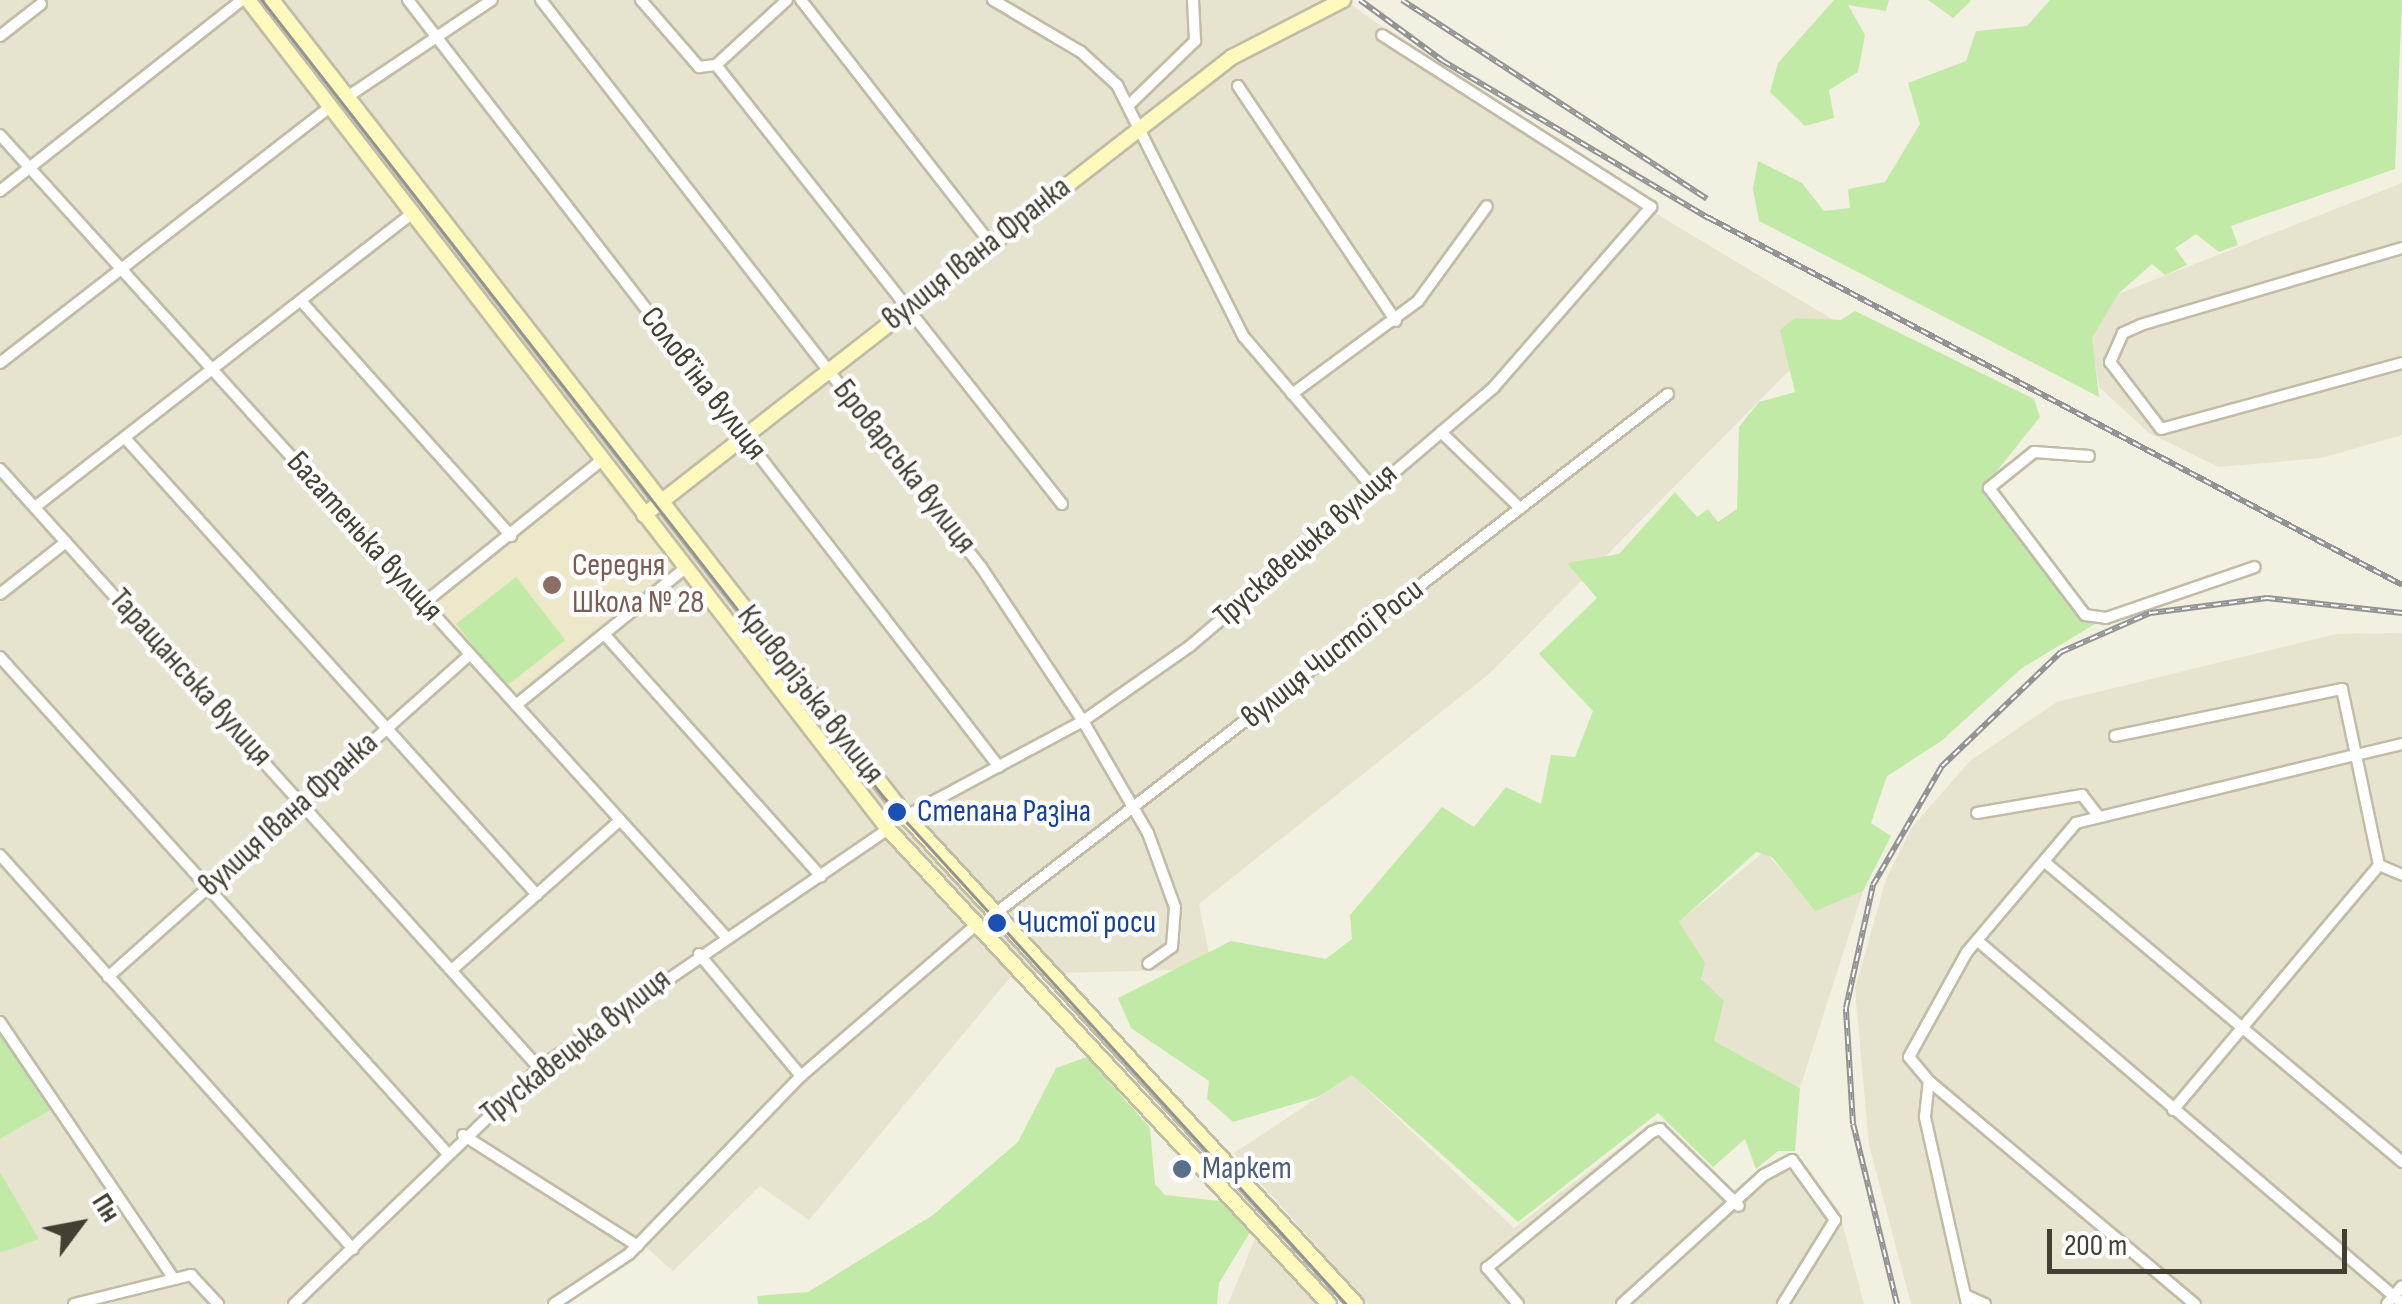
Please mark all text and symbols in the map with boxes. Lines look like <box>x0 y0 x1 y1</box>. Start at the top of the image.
street label: вулиця Івана Франка <box>876 169 1078 339</box>
street label: Соловʼїна вулиця <box>631 300 775 468</box>
street label: Броварська вулиця <box>824 372 984 562</box>
street label: Багатенька вулиця <box>278 444 450 630</box>
street label: Трускавецька вулиця <box>1206 456 1406 636</box>
place label: Середня Школа № 28 <box>572 548 704 623</box>
street label: вулиця Чистої Роси <box>1234 571 1432 737</box>
marker: Середня Школа № 28 <box>541 574 563 596</box>
street label: Таращанська вулиця <box>100 581 280 775</box>
street label: Криворізька вулиця <box>728 598 892 792</box>
street label: вулиця Івана Франка <box>192 725 386 905</box>
place label: Степана Разіна <box>917 793 1091 831</box>
marker: Степана Разіна <box>886 801 908 823</box>
place label: Чистої роси <box>1017 904 1156 942</box>
marker: Чистої роси <box>986 912 1008 934</box>
street label: Трускавецька вулиця <box>473 961 679 1133</box>
place label: Маркет <box>1202 1150 1292 1188</box>
marker: Маркет <box>1171 1158 1193 1180</box>
north arrow <box>30 1174 130 1274</box>
text: Пн <box>85 1188 127 1228</box>
scale bar <box>2052 1209 2352 1271</box>
text: 200 m <box>2064 1228 2127 1264</box>

